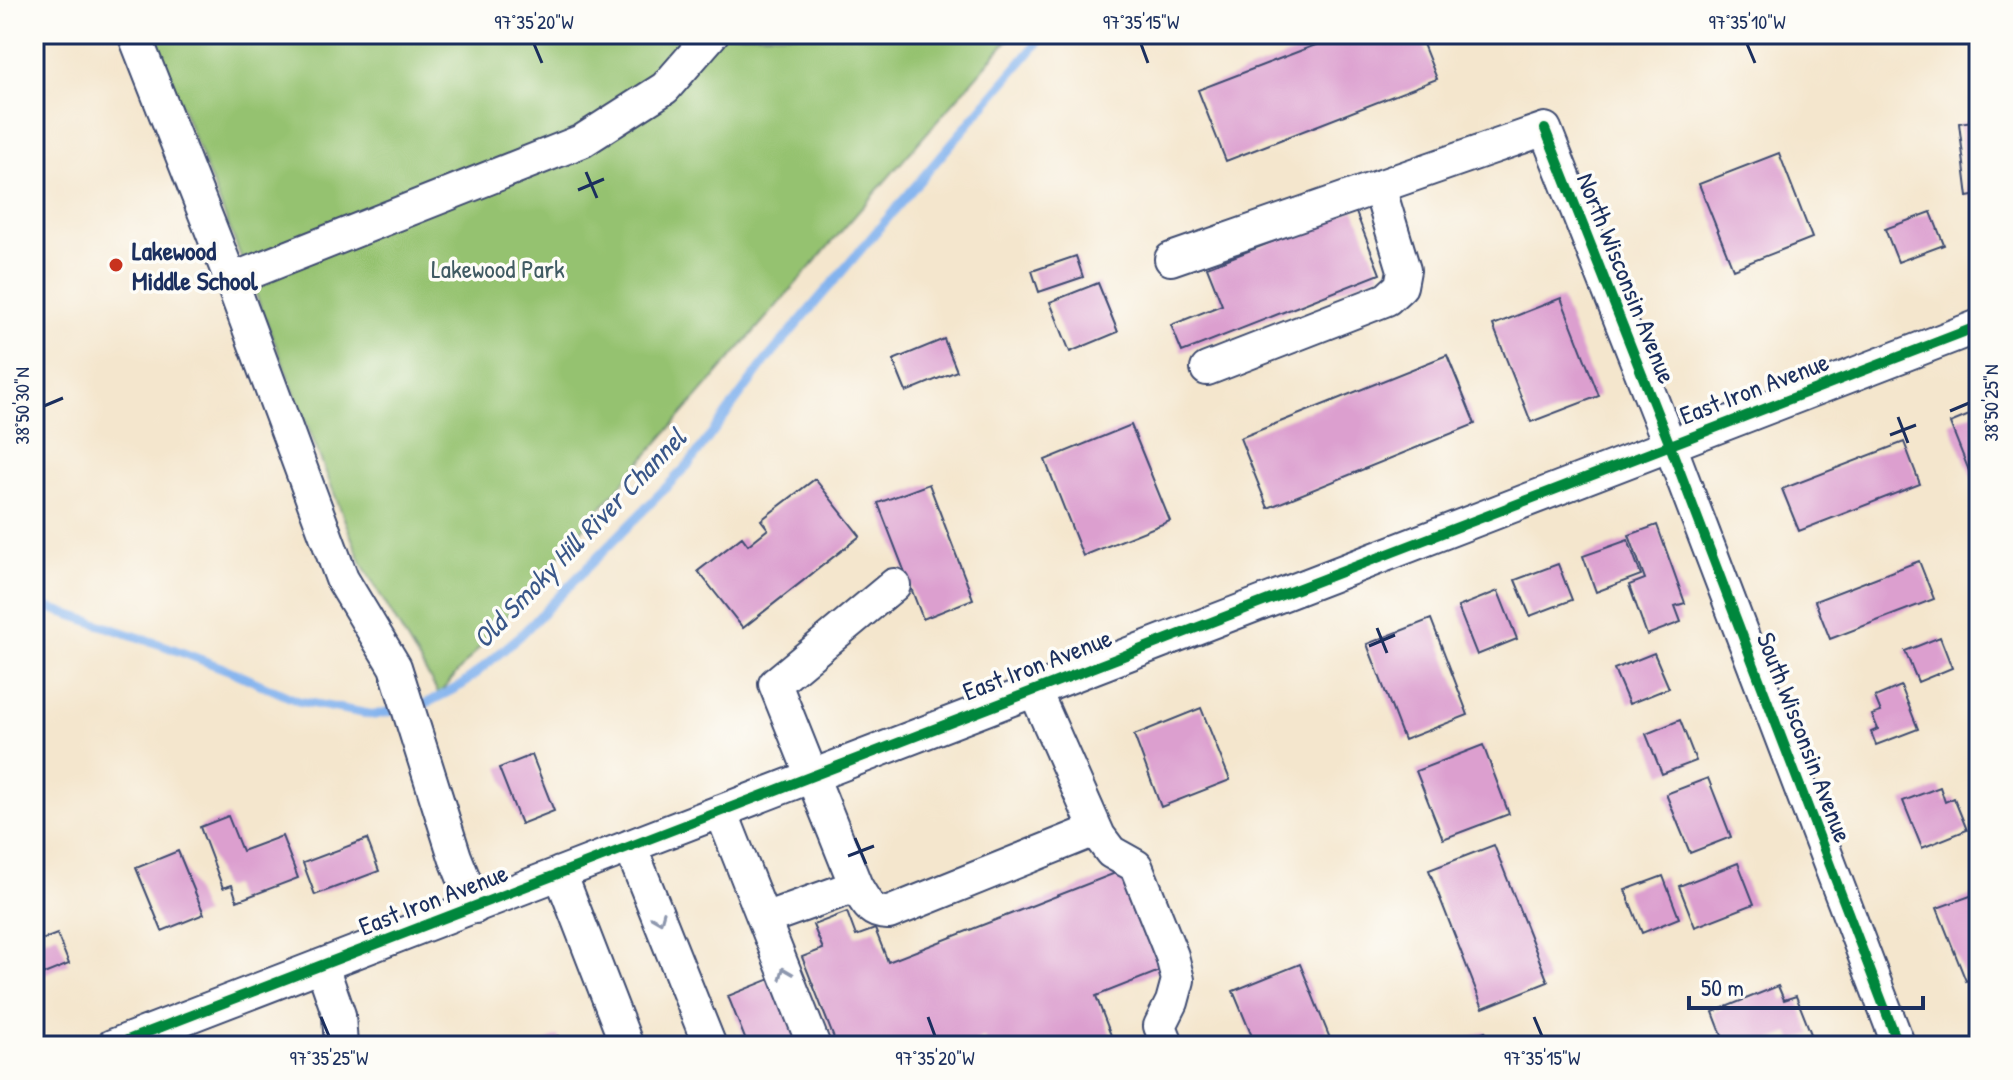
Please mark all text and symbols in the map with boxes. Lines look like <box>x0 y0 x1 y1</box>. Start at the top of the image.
text: 97°35'20"W <box>494 8 574 35</box>
text: 97°35'15"W <box>1103 8 1180 35</box>
text: 97°35'10"W <box>1708 8 1786 35</box>
street label: North Wisconsin Avenue <box>1569 168 1685 388</box>
place label: Lakewood Middle School <box>132 233 259 298</box>
park label: Lakewood Park <box>431 251 565 286</box>
marker: Lakewood Middle School <box>107 256 125 274</box>
street label: East Iron Avenue <box>1674 344 1834 432</box>
text: 38°50'25"N <box>1977 364 2004 442</box>
text: 38°50'30"N <box>8 367 35 445</box>
water label: Old Smoky Hill River Channel <box>464 419 695 656</box>
street label: East Iron Avenue <box>957 620 1117 708</box>
street label: South Wisconsin Avenue <box>1749 627 1861 847</box>
street label: East Iron Avenue <box>353 855 513 943</box>
one-way arrow <box>649 910 666 924</box>
scale bar <box>1689 960 1923 1010</box>
one-way arrow <box>778 967 795 981</box>
text: 50 m <box>1701 971 1744 1003</box>
text: 97°35'25"W <box>290 1044 369 1071</box>
text: 97°35'20"W <box>895 1044 975 1071</box>
text: 97°35'15"W <box>1504 1044 1581 1071</box>

